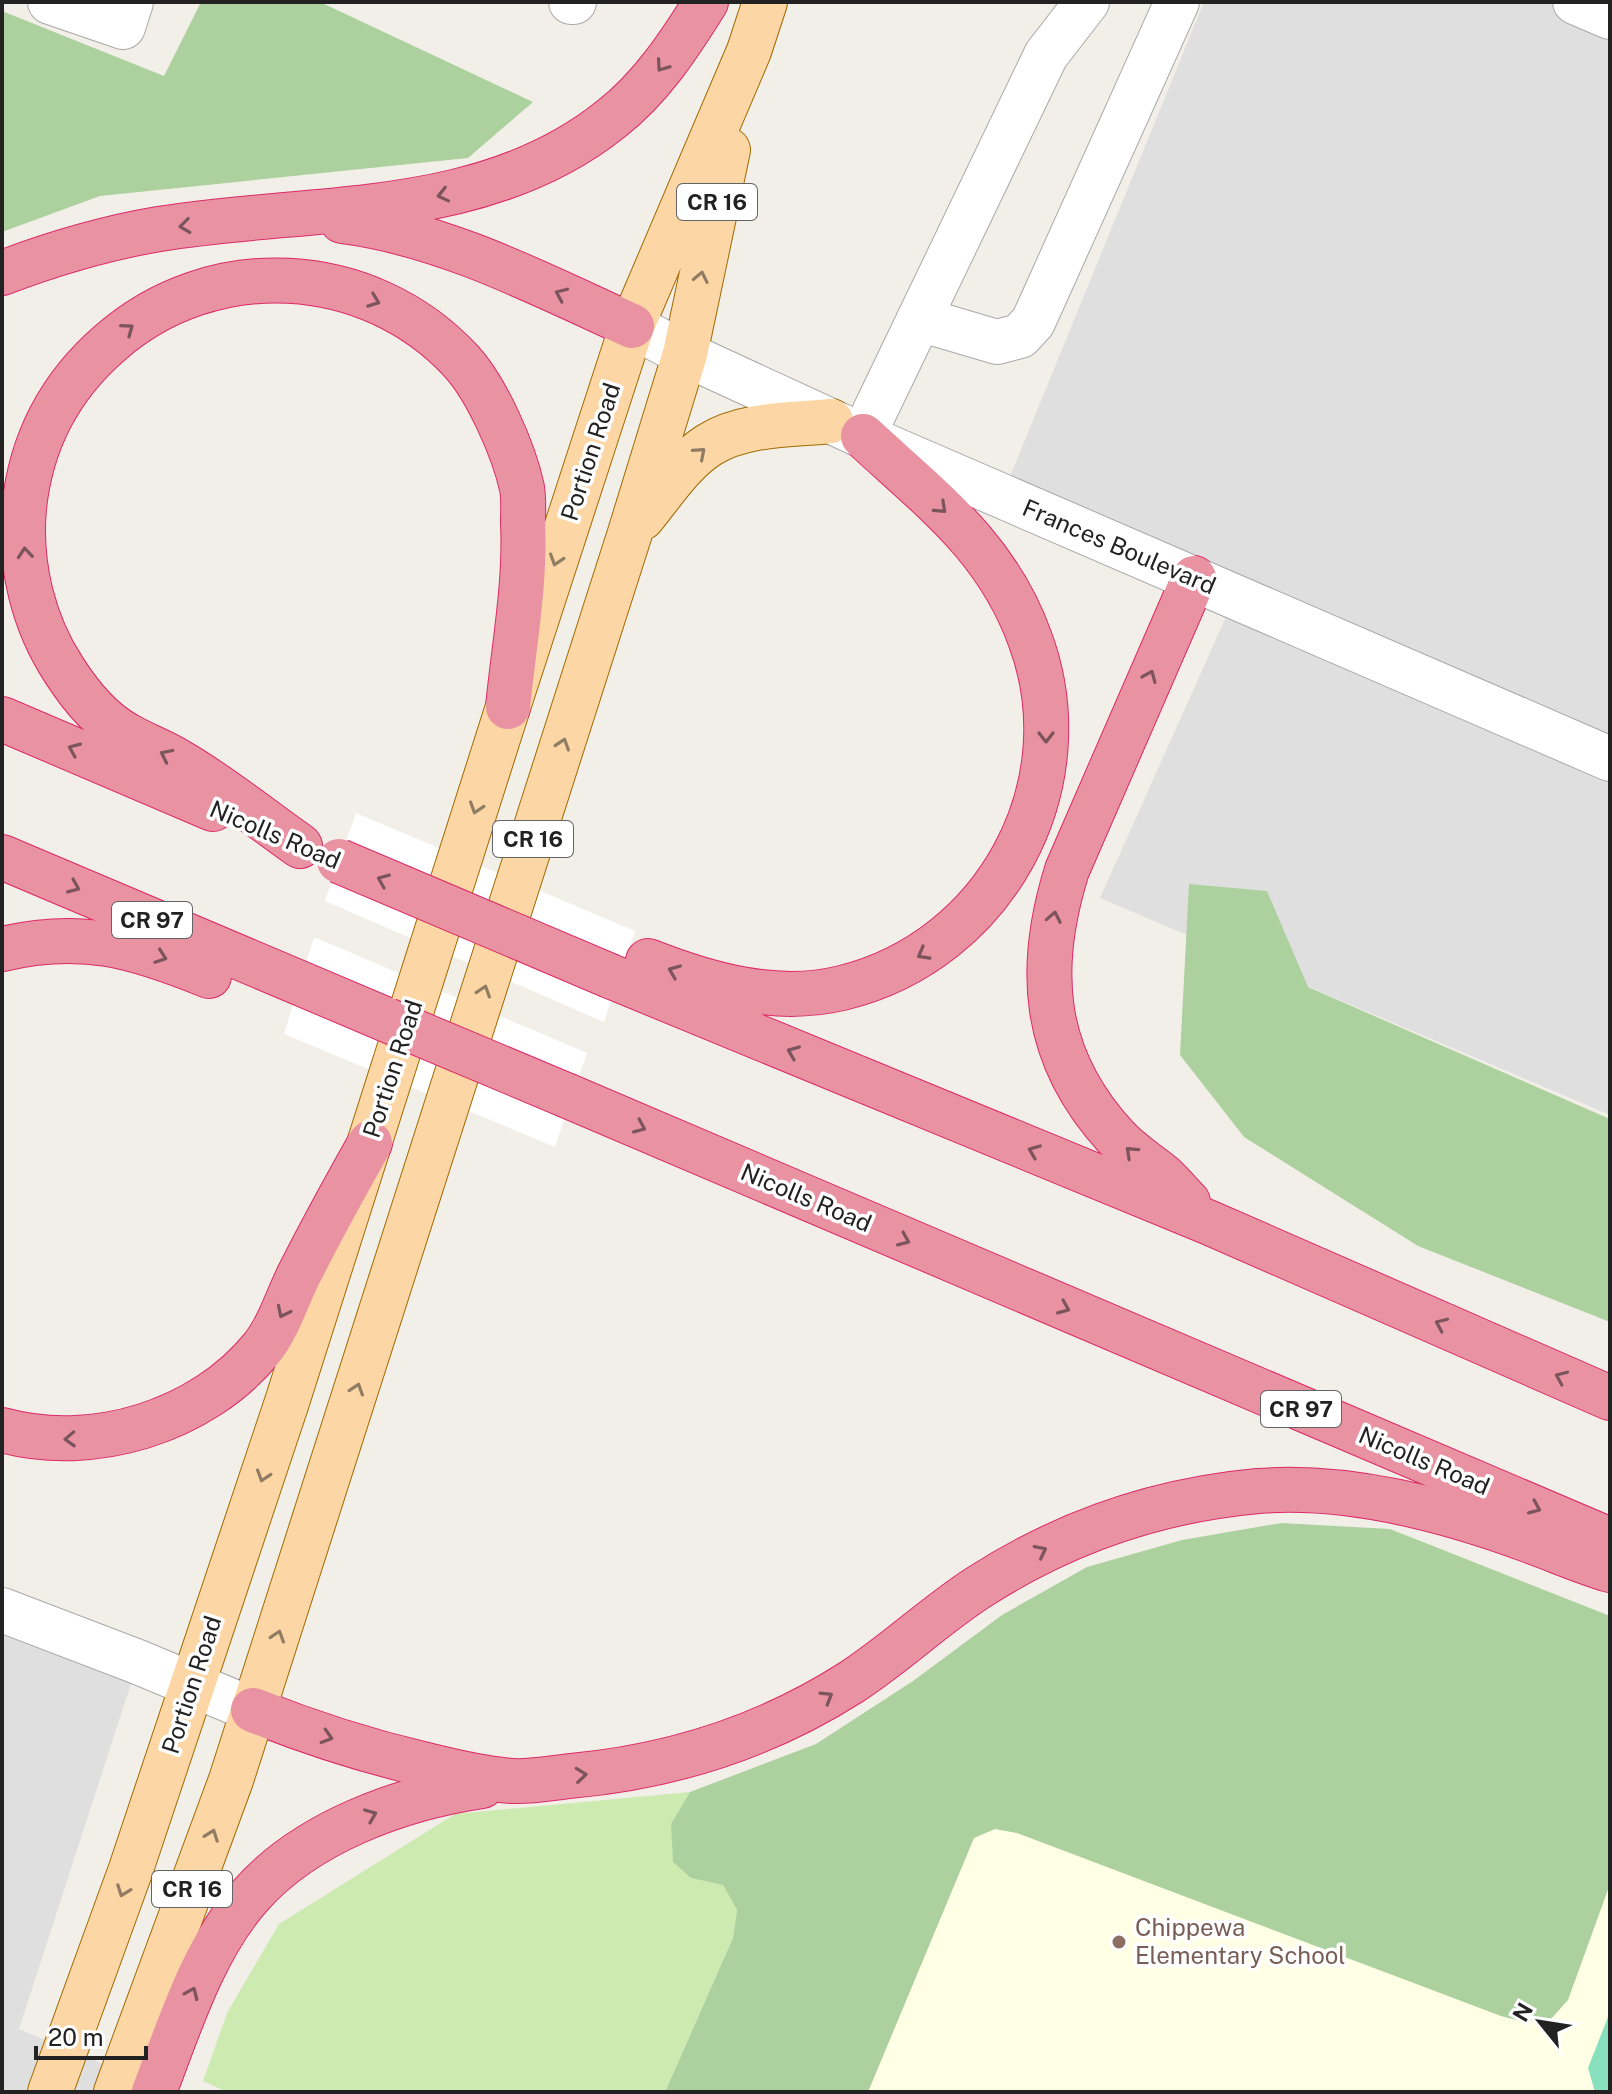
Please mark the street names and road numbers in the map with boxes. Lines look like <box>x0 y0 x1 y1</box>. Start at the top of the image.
road number: CR 16 <box>677 184 757 220</box>
street label: Portion Road <box>555 379 625 524</box>
street label: Frances Boulevard <box>1019 493 1220 599</box>
street label: Nicolls Road <box>206 794 345 874</box>
road number: CR 16 <box>493 821 573 857</box>
road number: CR 97 <box>112 902 192 938</box>
street label: Portion Road <box>357 996 427 1141</box>
street label: Nicolls Road <box>737 1157 876 1237</box>
road number: CR 97 <box>1261 1391 1341 1427</box>
street label: Nicolls Road <box>1355 1420 1494 1500</box>
street label: Portion Road <box>156 1612 226 1757</box>
road number: CR 16 <box>152 1871 232 1907</box>

